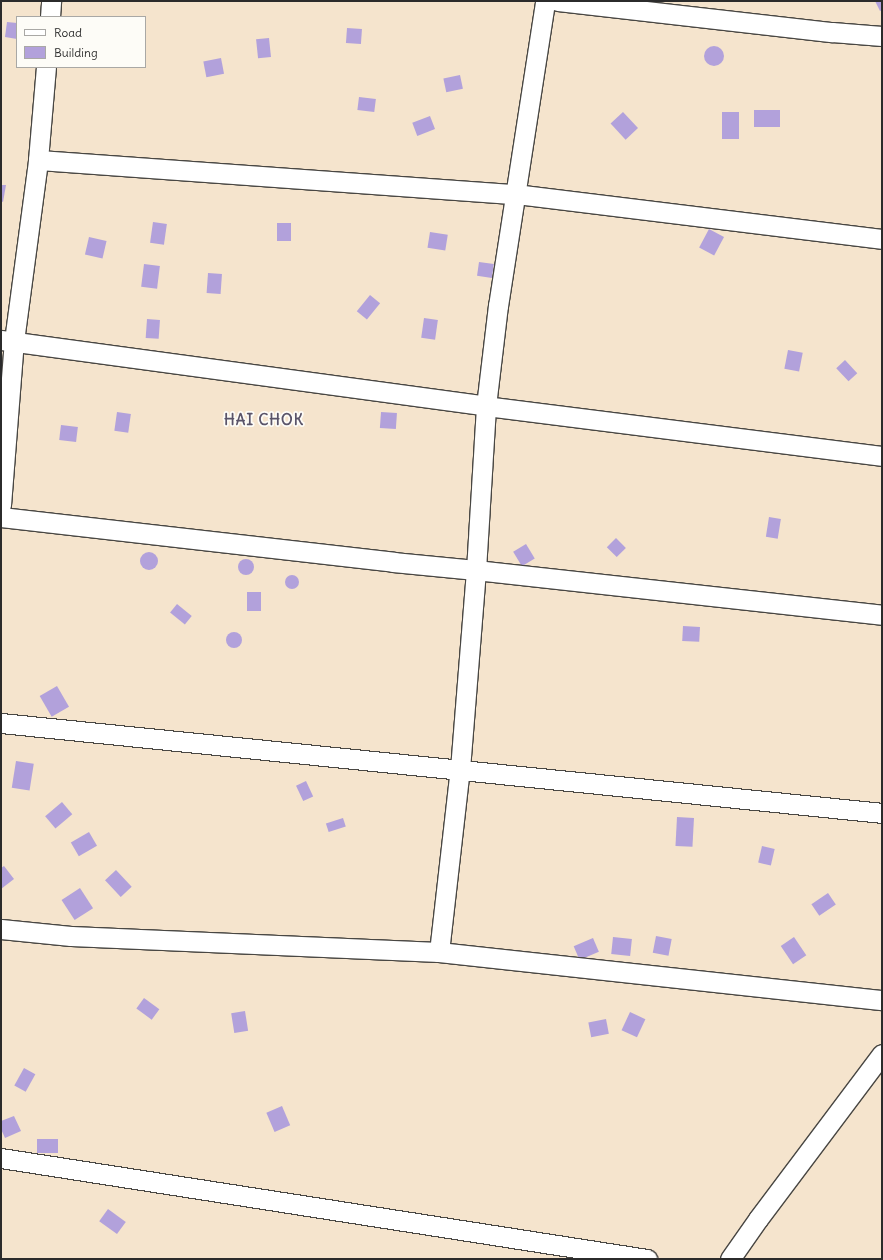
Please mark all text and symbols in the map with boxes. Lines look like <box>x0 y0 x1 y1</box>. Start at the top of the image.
legend <box>16 16 146 68</box>
text: Road <box>54 25 82 40</box>
text: Building <box>54 45 98 60</box>
district label: HAI CHOK <box>224 411 304 429</box>

